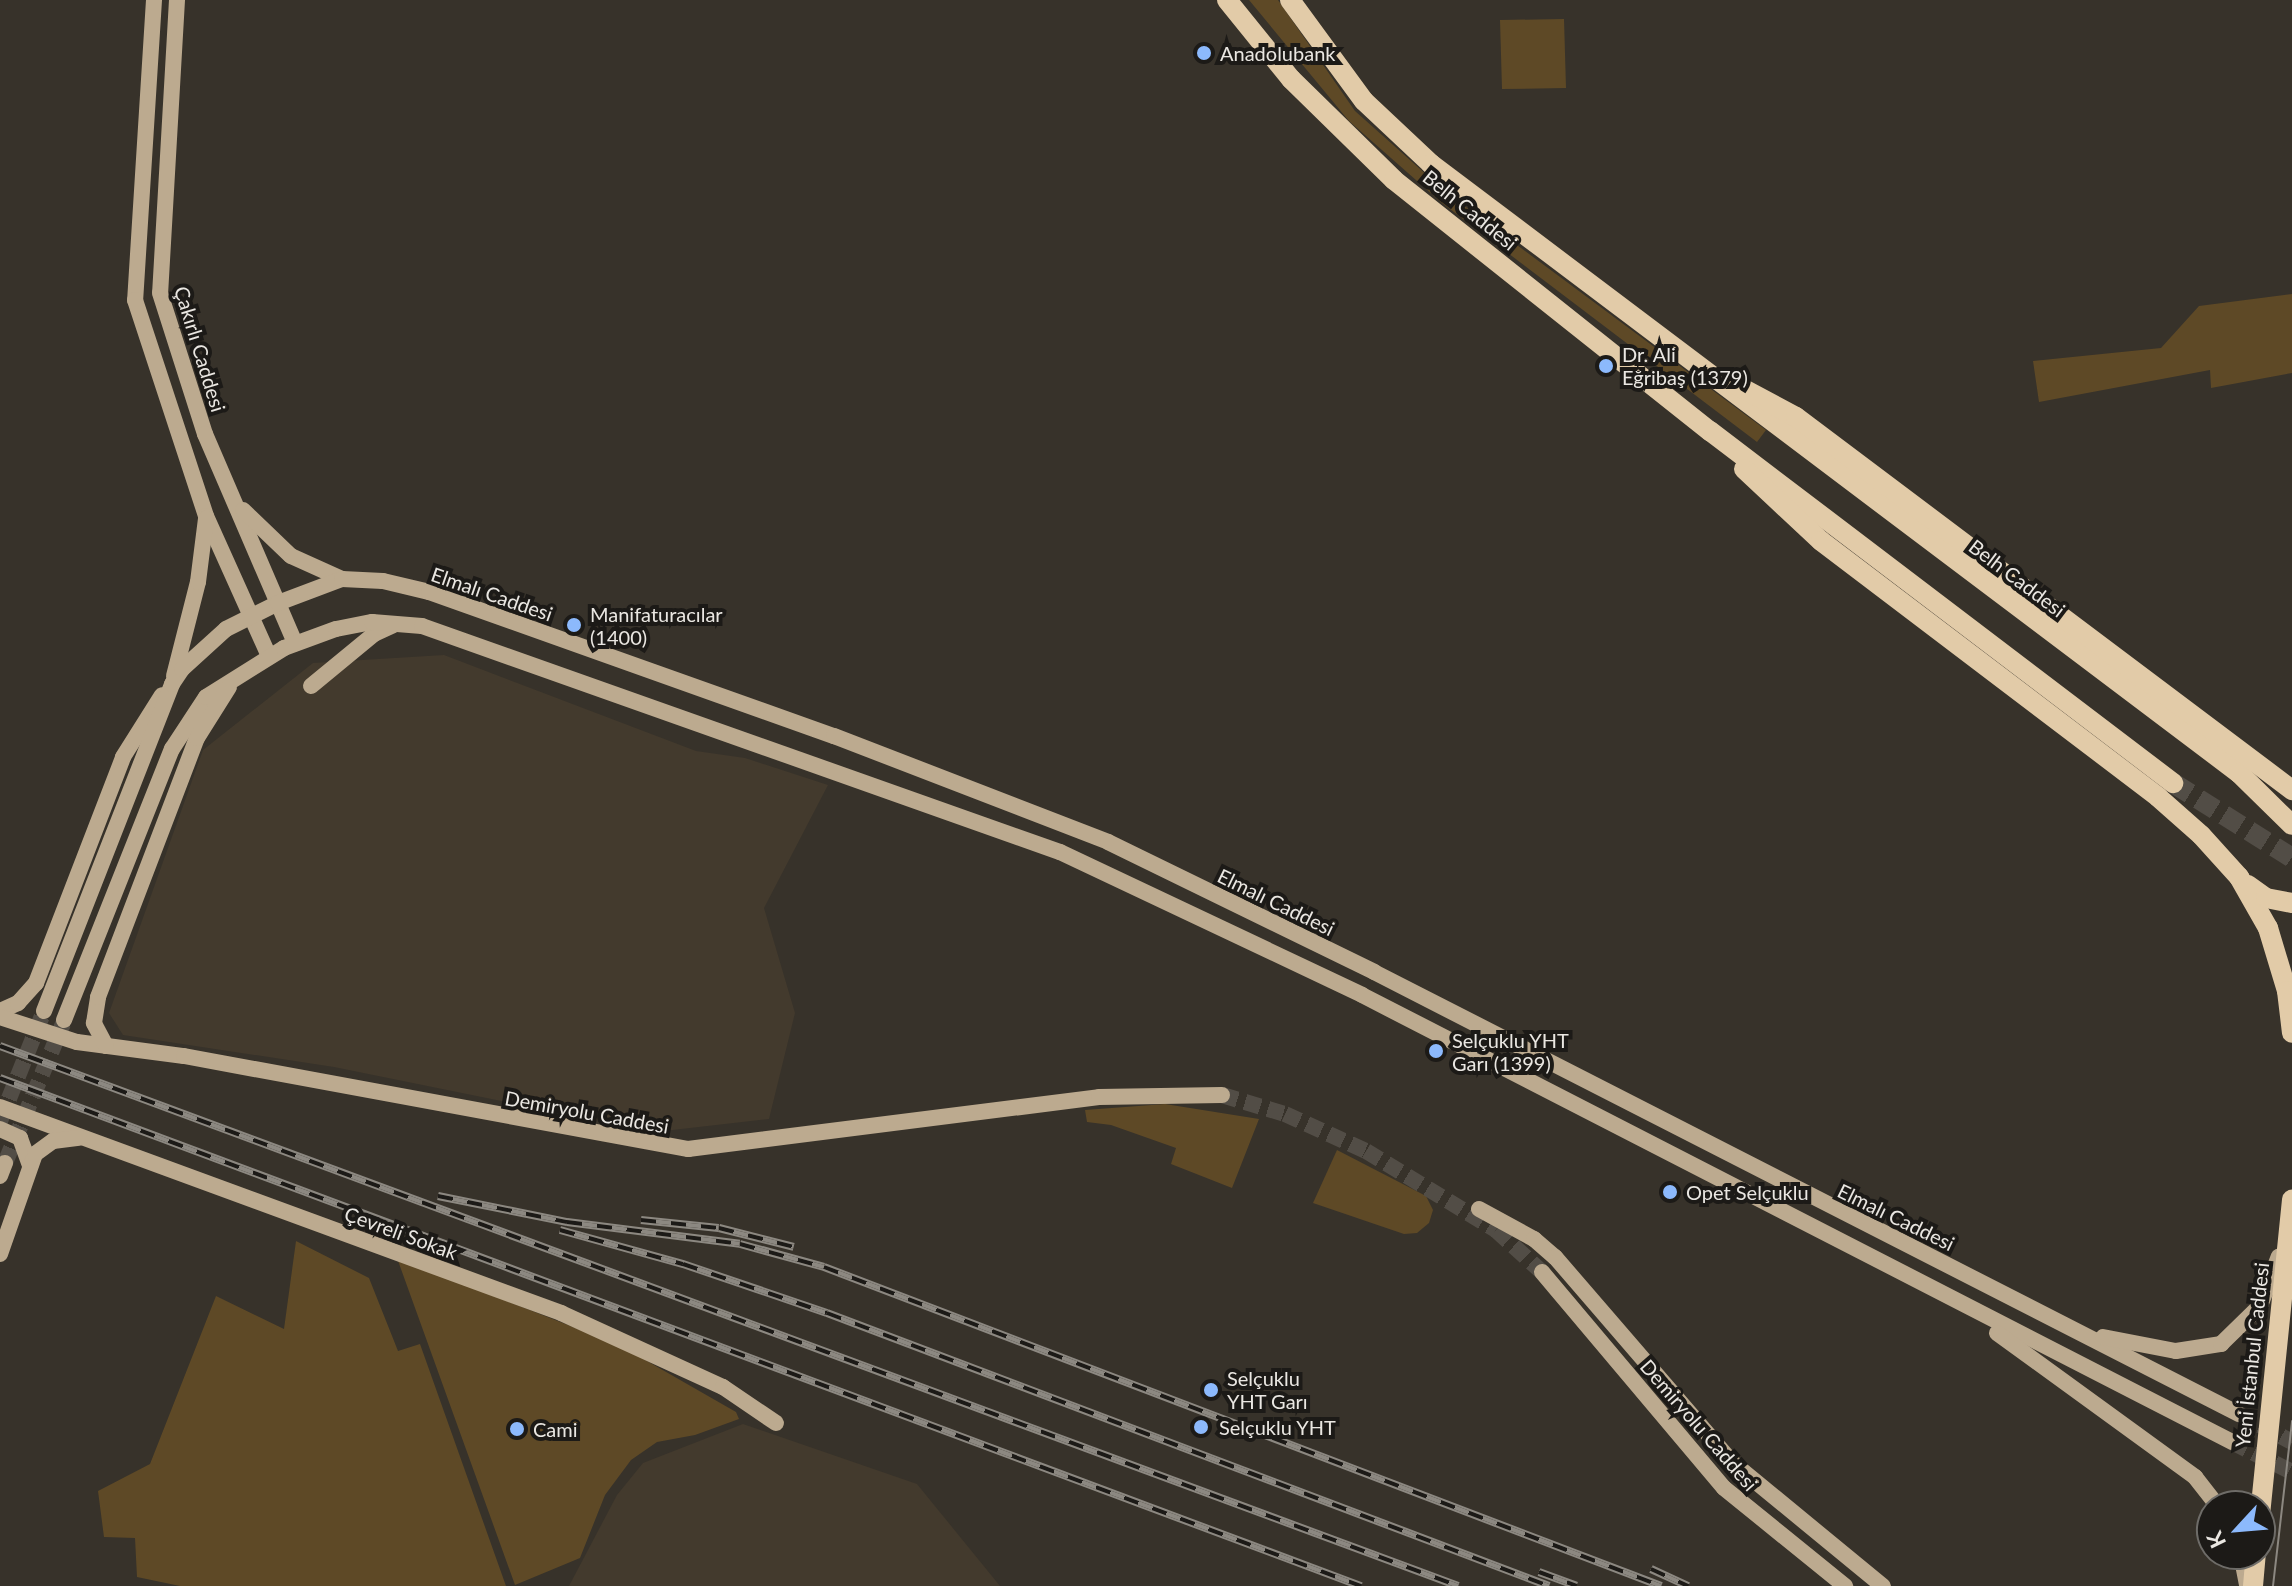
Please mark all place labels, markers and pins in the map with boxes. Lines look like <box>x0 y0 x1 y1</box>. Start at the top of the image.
place label: Anadolubank <box>1220 41 1335 65</box>
marker: Anadolubank <box>1195 44 1213 62</box>
place label: Dr. Ali Eğribaş (1379) <box>1622 342 1748 389</box>
marker: Dr. Ali Eğribaş (1379) <box>1597 357 1615 375</box>
place label: Manifaturacılar (1400) <box>590 602 723 649</box>
marker: Manifaturacılar (1400) <box>565 616 583 634</box>
place label: Selçuklu YHT Garı (1399) <box>1452 1028 1569 1075</box>
marker: Selçuklu YHT Garı (1399) <box>1427 1042 1445 1060</box>
place label: Opet Selçuklu <box>1686 1180 1809 1204</box>
marker: Opet Selçuklu <box>1661 1183 1679 1201</box>
place label: Selçuklu YHT Garı <box>1227 1366 1308 1413</box>
marker: Selçuklu YHT Garı <box>1202 1381 1220 1399</box>
place label: Selçuklu YHT <box>1219 1415 1336 1439</box>
marker: Selçuklu YHT <box>1190 1416 1212 1438</box>
place label: Cami <box>533 1417 578 1441</box>
marker: Cami <box>508 1420 526 1438</box>

